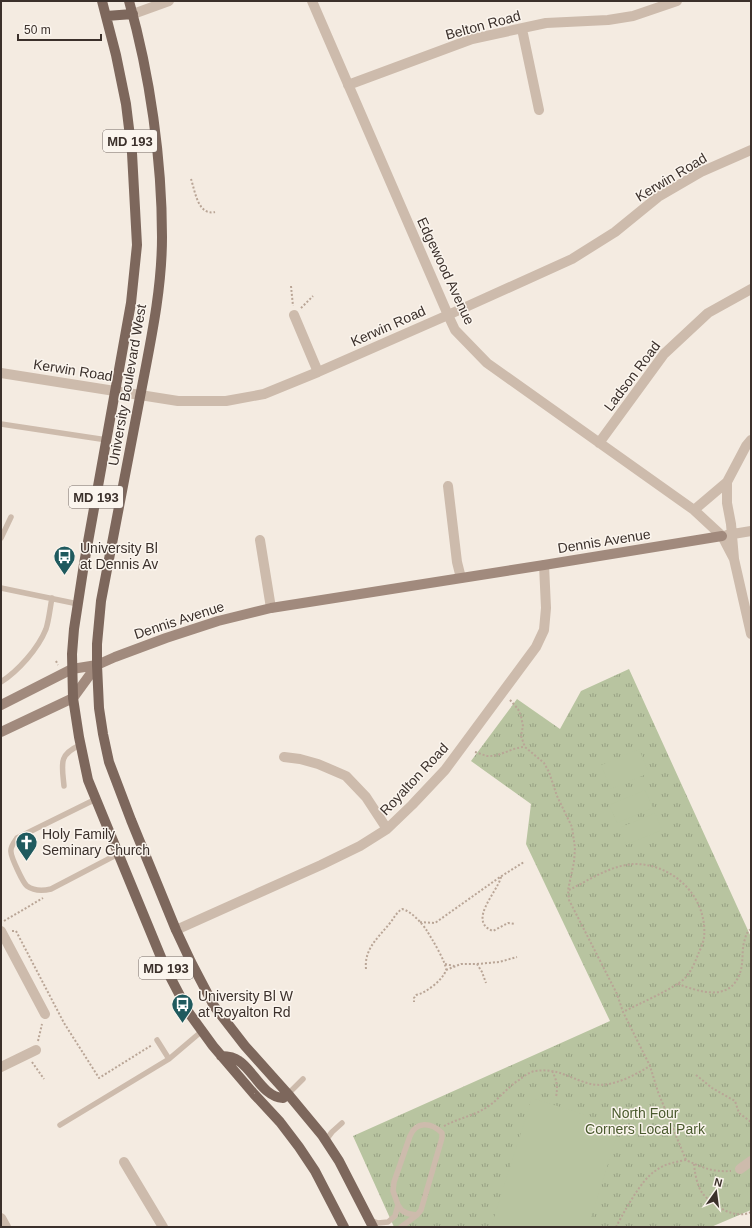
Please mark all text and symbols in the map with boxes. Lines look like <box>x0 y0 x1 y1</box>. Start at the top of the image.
street label: Belton Road <box>444 7 522 43</box>
scale bar <box>18 16 101 42</box>
text: 50 m <box>24 23 51 37</box>
road number: MD 193 <box>103 130 157 152</box>
street label: Kerwin Road <box>633 150 709 204</box>
street label: Edgewood Avenue <box>414 215 478 327</box>
street label: Kerwin Road <box>348 302 428 350</box>
street label: University Boulevard West <box>105 303 149 467</box>
street label: Ladson Road <box>601 338 663 414</box>
street label: Kerwin Road <box>32 356 114 384</box>
road number: MD 193 <box>69 486 123 508</box>
street label: Dennis Avenue <box>556 526 652 556</box>
place label: University Bl at Dennis Av <box>80 540 158 572</box>
bus stop icon: University Bl at Dennis Av <box>52 543 78 576</box>
street label: Dennis Avenue <box>132 598 226 642</box>
street label: Royalton Road <box>377 740 451 818</box>
place label: Holy Family Seminary Church <box>42 826 150 858</box>
church icon: Holy Family Seminary Church <box>14 829 40 862</box>
road number: MD 193 <box>139 957 193 979</box>
place label: University Bl W at Royalton Rd <box>198 988 294 1020</box>
bus stop icon: University Bl W at Royalton Rd <box>170 991 196 1024</box>
park label: North Four Corners Local Park <box>585 1105 706 1137</box>
north arrow <box>696 1172 736 1212</box>
text: N <box>713 1176 724 1189</box>

